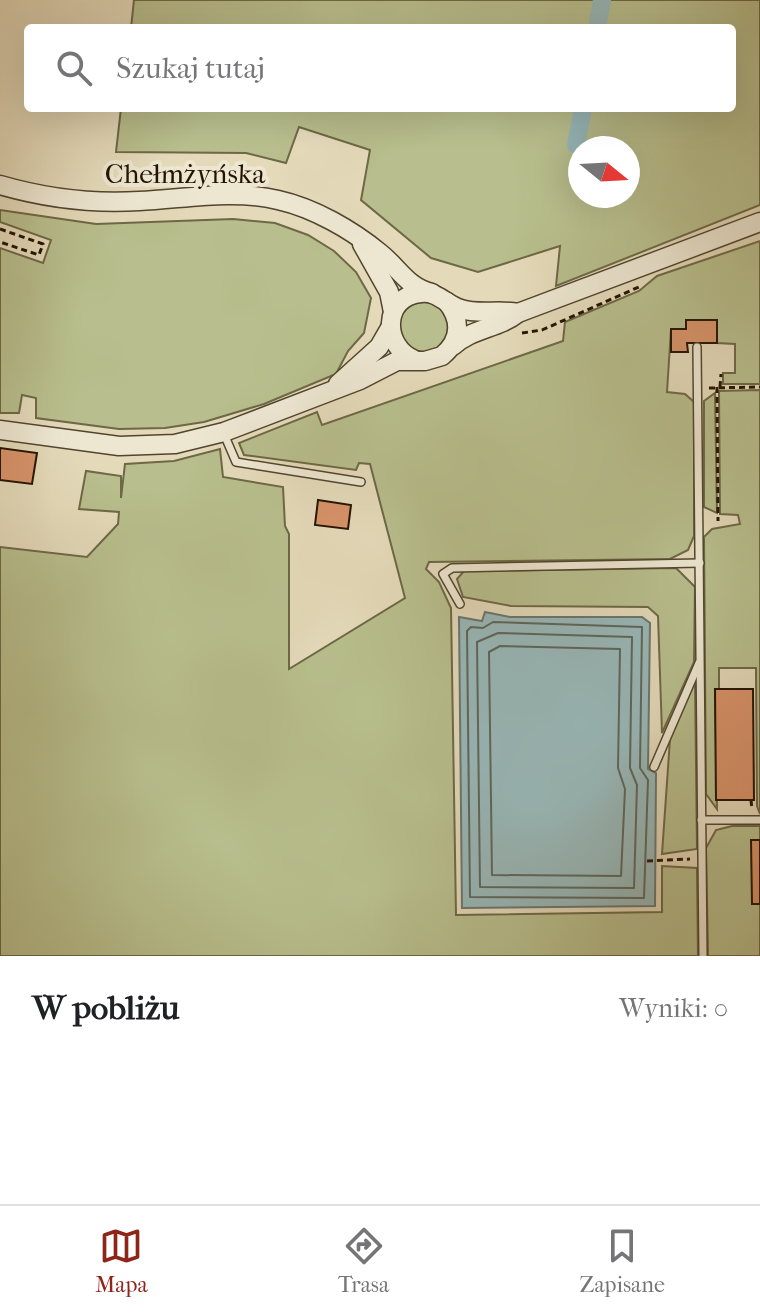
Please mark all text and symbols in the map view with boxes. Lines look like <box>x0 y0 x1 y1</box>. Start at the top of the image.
search box <box>24 24 736 112</box>
icon: search <box>52 46 96 90</box>
text: Szukaj tutaj <box>116 51 265 86</box>
north arrow <box>568 136 640 208</box>
street label: Chełmżyńska <box>105 157 266 190</box>
text: W pobliżu <box>32 988 179 1028</box>
text: Wyniki: 0 <box>619 993 728 1024</box>
tab: Mapa <box>95 1224 148 1298</box>
tab: Trasa <box>338 1224 389 1298</box>
tab: Zapisane <box>580 1224 665 1298</box>

